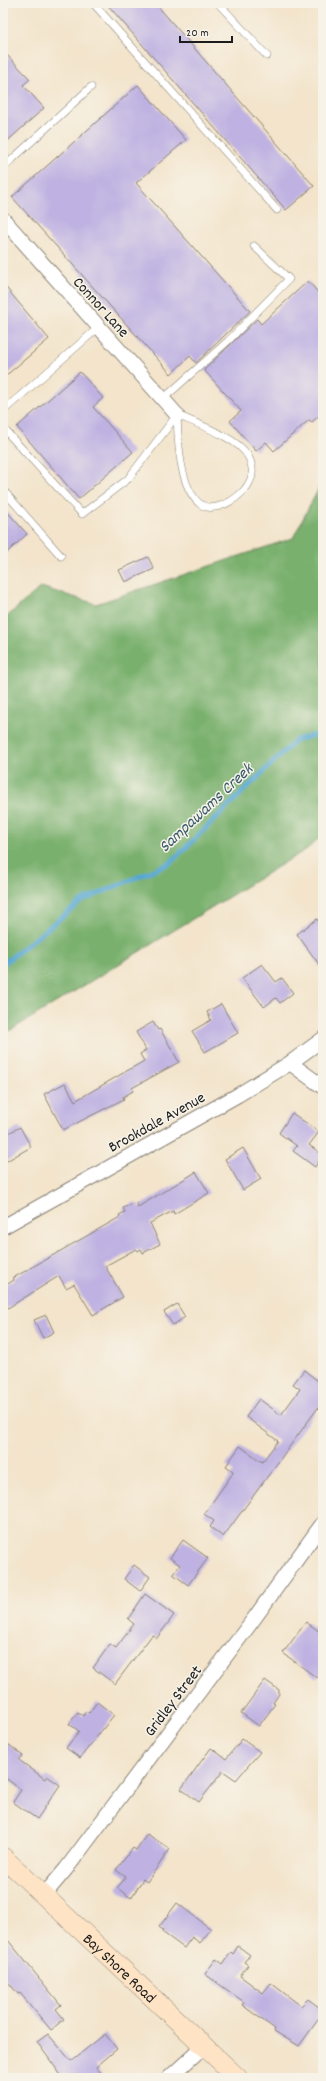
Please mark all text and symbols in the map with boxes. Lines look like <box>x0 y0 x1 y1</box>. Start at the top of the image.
scale bar <box>180 18 232 44</box>
text: 20 m <box>186 25 209 42</box>
street label: Connor Lane <box>66 272 134 343</box>
water label: Sampawams Creek <box>155 758 261 859</box>
street label: Brookdale Avenue <box>105 1087 210 1159</box>
street label: Gridley Street <box>139 1661 209 1742</box>
street label: Bay Shore Road <box>77 1929 160 2009</box>

